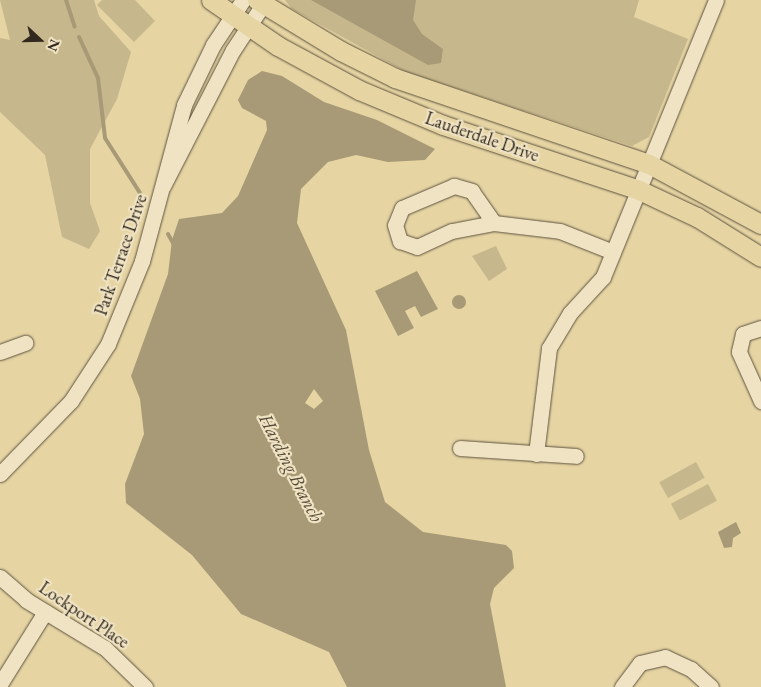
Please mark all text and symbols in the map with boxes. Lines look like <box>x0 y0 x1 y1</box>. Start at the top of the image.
north arrow <box>15 15 65 65</box>
text: N <box>44 37 64 54</box>
street label: Lauderdale Drive <box>422 107 542 167</box>
street label: Park Terrace Drive <box>90 192 152 318</box>
water label: Harding Branch <box>254 410 328 526</box>
street label: Lockport Place <box>35 577 133 653</box>

